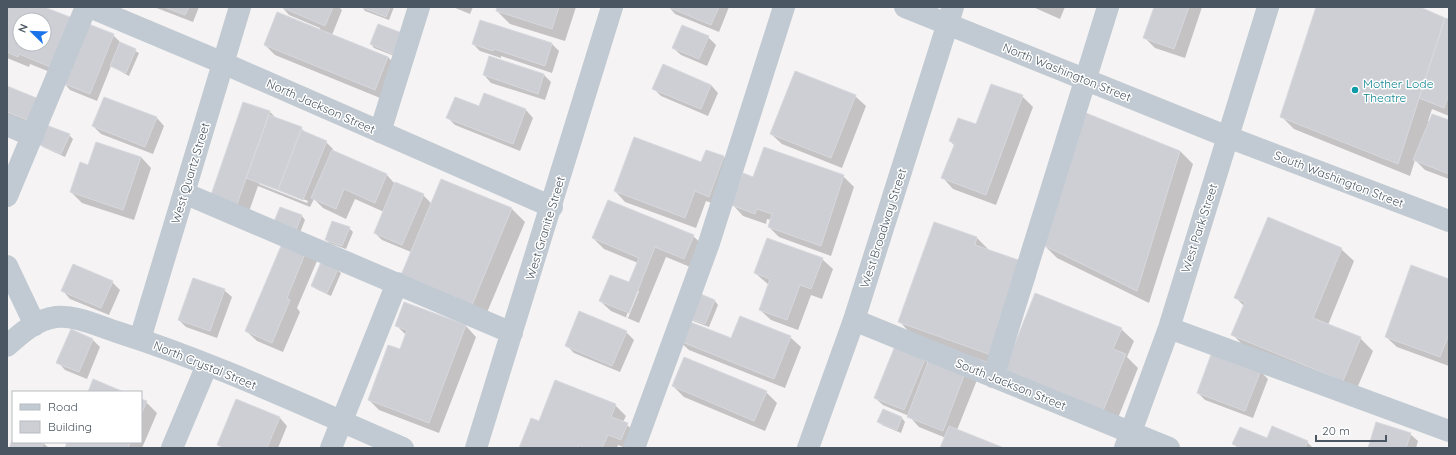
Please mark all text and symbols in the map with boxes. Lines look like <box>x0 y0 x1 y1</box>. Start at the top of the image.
north arrow <box>12 12 52 52</box>
text: N <box>15 22 31 35</box>
street label: North Washington Street <box>1001 39 1133 105</box>
street label: North Jackson Street <box>264 75 378 137</box>
place label: Mother Lode Theatre <box>1363 76 1434 105</box>
marker: Mother Lode Theatre <box>1350 85 1360 95</box>
street label: West Quartz Street <box>167 121 213 225</box>
street label: South Washington Street <box>1272 147 1406 211</box>
street label: West Broadway Street <box>857 167 909 289</box>
street label: West Granite Street <box>522 174 568 282</box>
street label: West Park Street <box>1178 182 1220 274</box>
street label: North Crystal Street <box>151 337 259 393</box>
street label: South Jackson Street <box>954 355 1068 413</box>
legend <box>12 391 142 443</box>
text: Road <box>48 399 78 414</box>
scale bar <box>1316 417 1386 443</box>
text: Building <box>48 419 92 434</box>
text: 20 m <box>1322 423 1350 438</box>

